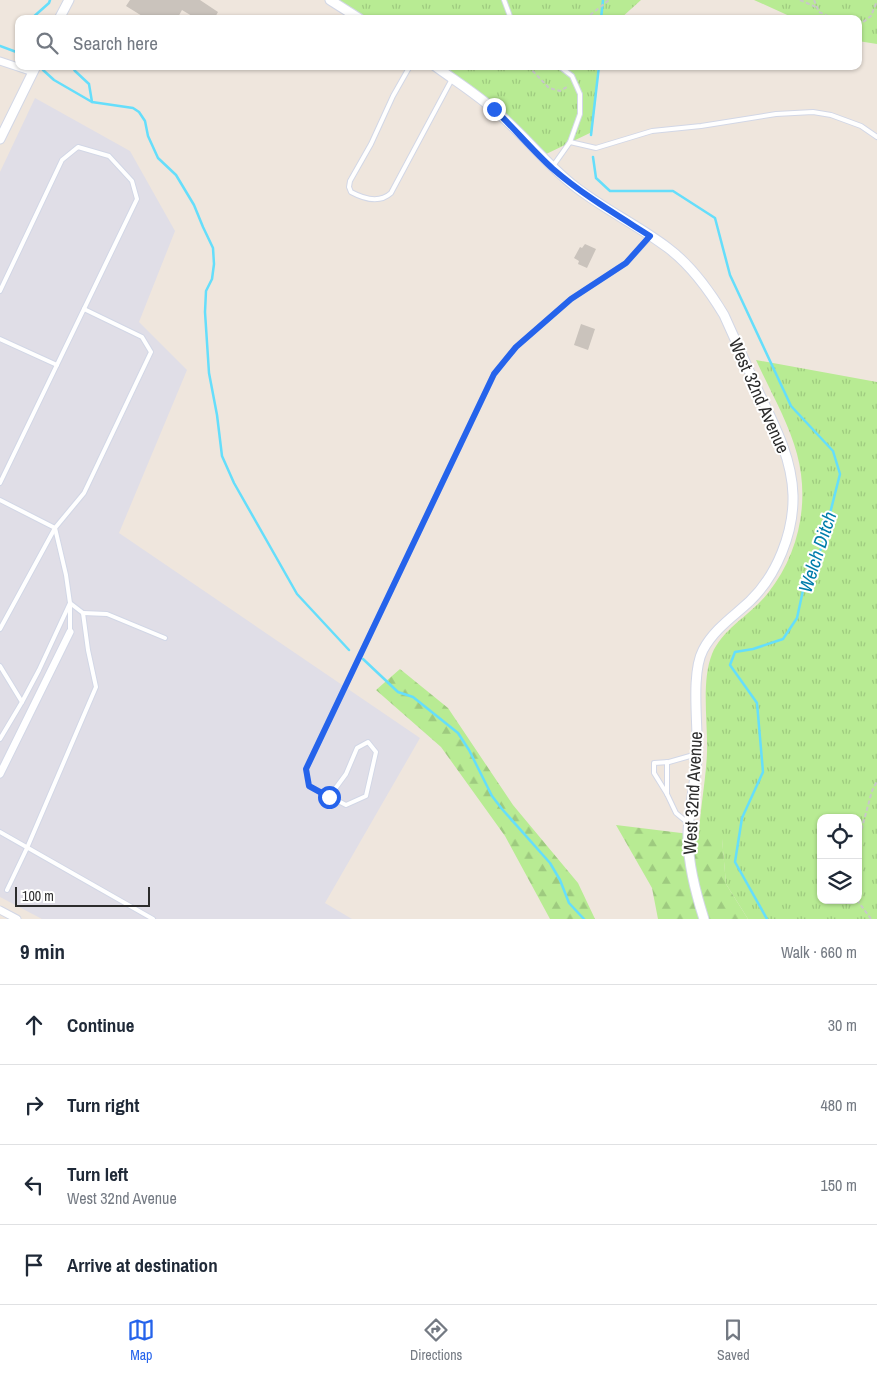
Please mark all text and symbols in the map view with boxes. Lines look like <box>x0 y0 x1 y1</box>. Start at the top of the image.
search box <box>15 15 862 70</box>
icon: search <box>33 29 61 57</box>
text: Search here <box>73 30 158 56</box>
route end <box>483 98 506 121</box>
street label: West 32nd Avenue <box>723 334 796 457</box>
water label: Welch Ditch <box>792 508 842 596</box>
street label: West 32nd Avenue <box>677 731 708 855</box>
route start <box>318 786 341 809</box>
map controls <box>817 814 862 904</box>
button: locate <box>817 814 862 859</box>
button: layers <box>817 859 862 904</box>
scale bar <box>15 884 150 907</box>
text: 100 m <box>22 887 54 905</box>
text: 9 min <box>20 937 65 966</box>
text: Walk · 660 m <box>781 941 857 963</box>
icon: ahead <box>20 1011 48 1039</box>
text: Continue <box>67 1012 135 1038</box>
text: 30 m <box>828 1014 857 1036</box>
icon: right <box>20 1091 48 1119</box>
text: Turn right <box>67 1092 139 1118</box>
text: 480 m <box>821 1094 857 1116</box>
text: Turn left <box>67 1161 128 1187</box>
icon: left <box>20 1171 48 1199</box>
text: 150 m <box>821 1174 857 1196</box>
text: West 32nd Avenue <box>67 1187 177 1209</box>
icon: arrive <box>20 1251 48 1279</box>
text: Arrive at destination <box>67 1252 218 1278</box>
tab: Map <box>127 1316 155 1364</box>
tab: Directions <box>410 1316 462 1364</box>
tab: Saved <box>717 1316 750 1364</box>

